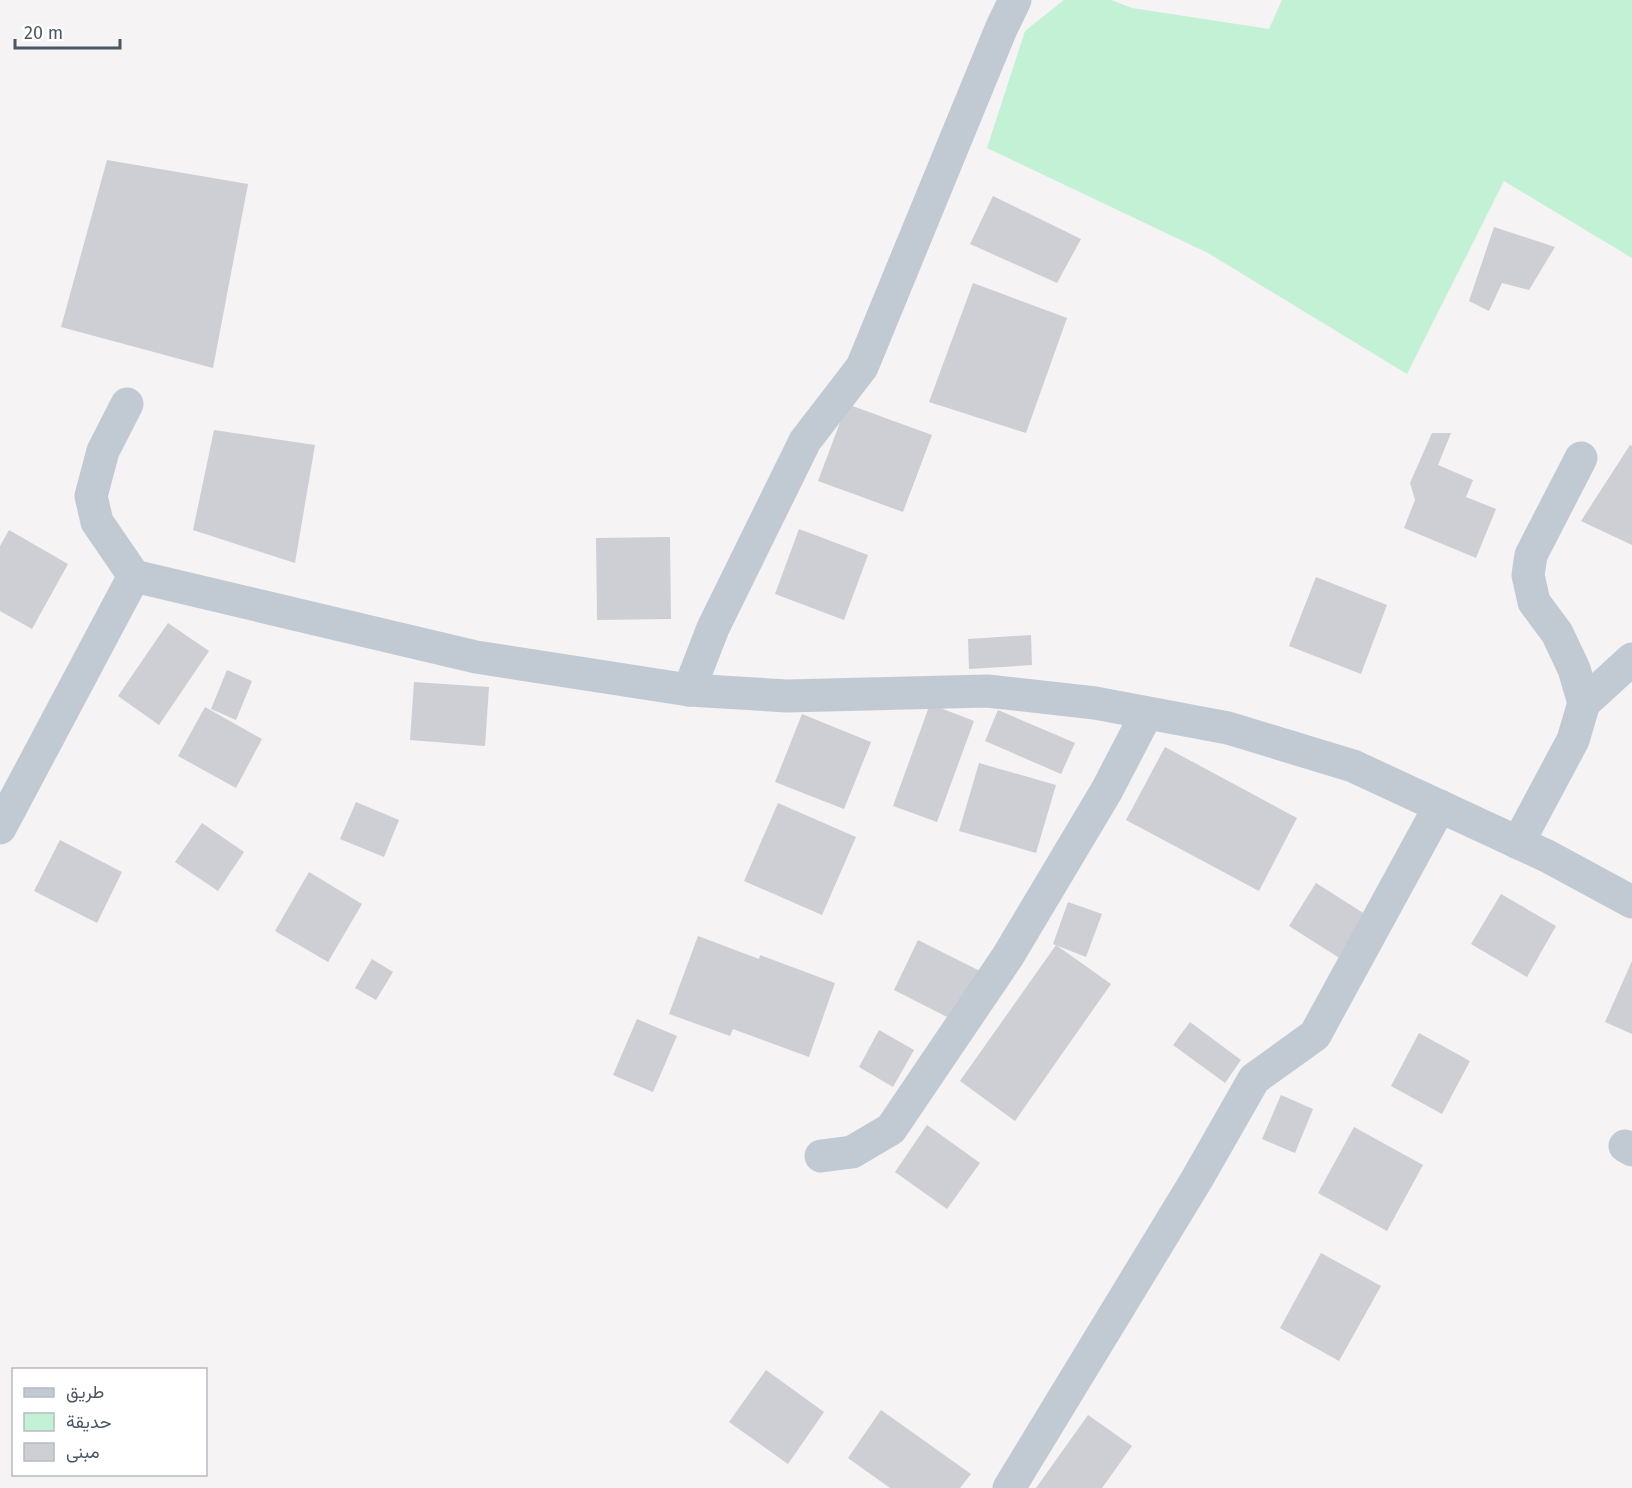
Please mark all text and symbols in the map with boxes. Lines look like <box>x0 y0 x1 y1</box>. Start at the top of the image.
scale bar <box>15 12 120 50</box>
text: 20 m <box>24 22 63 44</box>
legend <box>12 1368 207 1476</box>
text: طريق <box>66 1381 104 1403</box>
text: حديقة <box>66 1411 112 1433</box>
text: مبنى <box>66 1441 100 1463</box>

